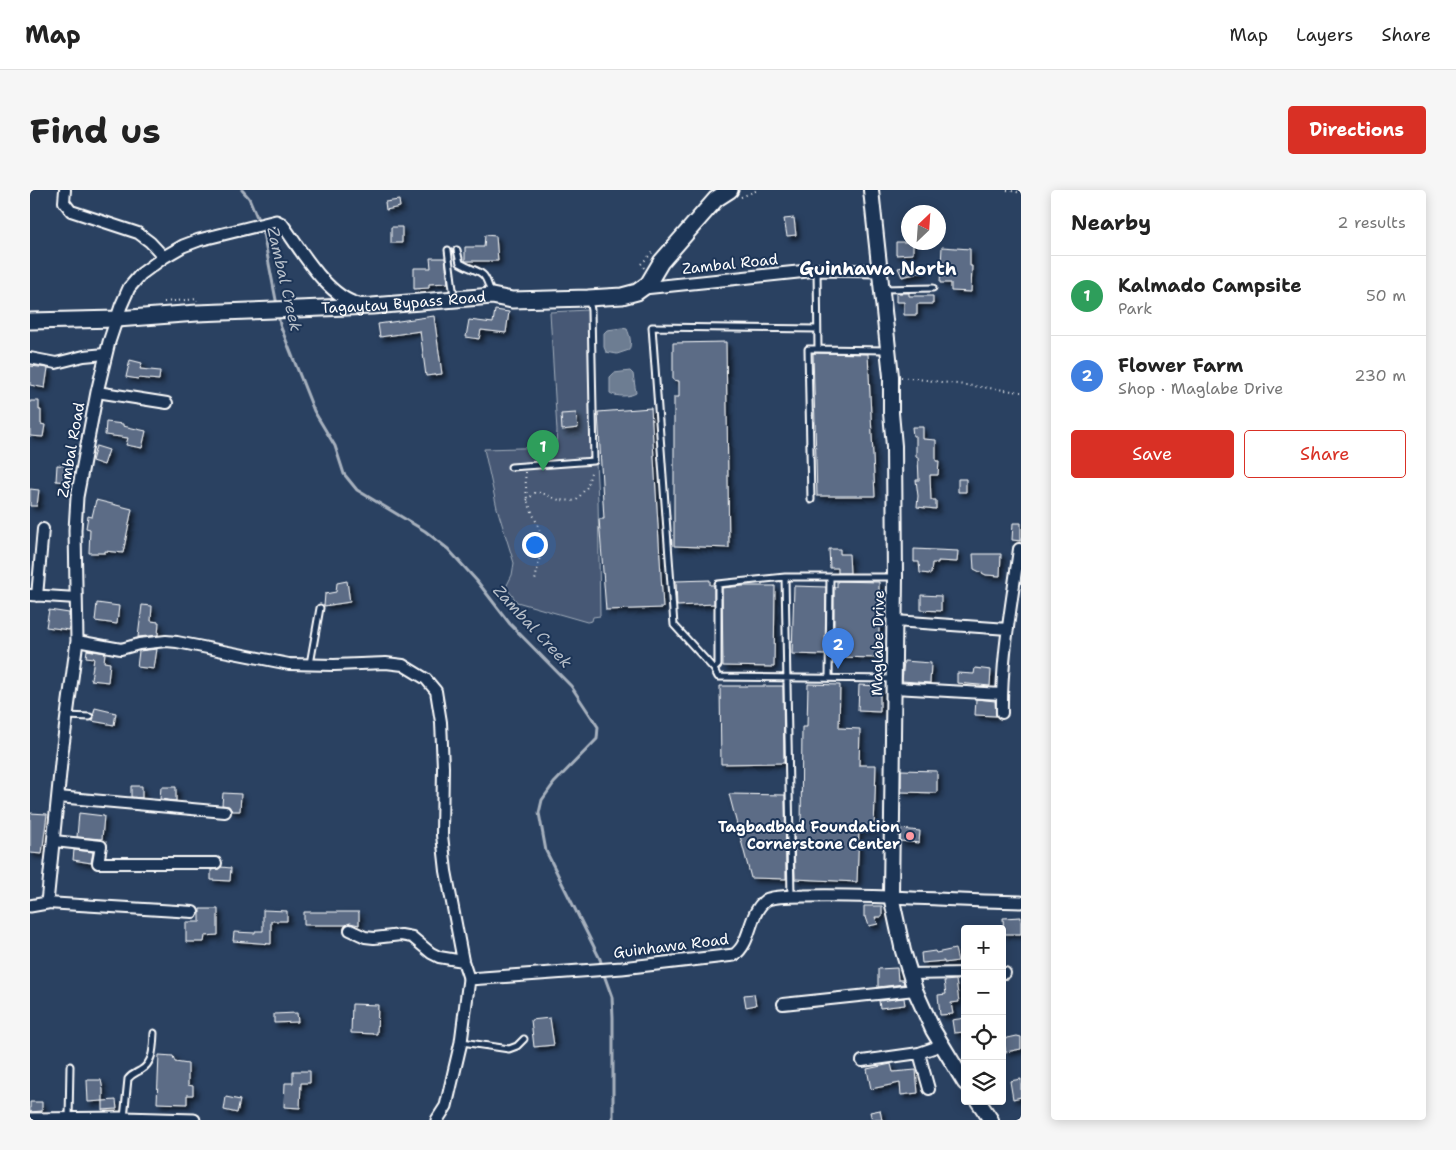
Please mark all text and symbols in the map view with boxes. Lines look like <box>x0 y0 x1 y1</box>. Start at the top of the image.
text: Map <box>25 19 81 51</box>
text: Map <box>1230 23 1268 47</box>
text: Layers <box>1296 23 1353 47</box>
text: Share <box>1381 23 1431 47</box>
button: Directions <box>1288 106 1426 154</box>
text: Find us <box>30 107 161 154</box>
north arrow <box>901 205 946 250</box>
text: Nearby <box>1071 209 1151 237</box>
text: 2 results <box>1337 212 1406 233</box>
water label: Zambal Creek <box>262 225 307 334</box>
street label: Zambal Road <box>681 249 779 279</box>
district label: Guinhawa North <box>799 257 957 281</box>
text: Kalmado Campsite <box>1118 273 1302 298</box>
text: 1 <box>1083 285 1091 306</box>
text: 50 m <box>1366 285 1406 306</box>
street label: Tagaytay Bypass Road <box>321 287 487 318</box>
text: Park <box>1118 298 1152 319</box>
text: Flower Farm <box>1118 353 1243 378</box>
text: 2 <box>1081 365 1093 386</box>
text: 230 m <box>1354 365 1406 386</box>
text: Shop · Maglabe Drive <box>1118 378 1283 399</box>
street label: Zambal Road <box>53 400 89 499</box>
pin: 1 <box>527 430 559 471</box>
button: Save <box>1071 430 1234 478</box>
button: Share <box>1244 430 1406 478</box>
your location <box>522 532 548 558</box>
water label: Zambal Creek <box>489 580 577 673</box>
street label: Maglabe Drive <box>867 590 889 696</box>
pin: 2 <box>822 628 854 669</box>
place label: Tagbadbad Foundation Cornerstone Center <box>718 817 900 854</box>
marker: Tagbadbad Foundation Cornerstone Center <box>904 830 916 842</box>
map controls <box>961 925 1006 1105</box>
button: + <box>961 925 1006 970</box>
street label: Guinhawa Road <box>612 929 730 963</box>
button: − <box>961 970 1006 1015</box>
button: locate <box>961 1015 1006 1060</box>
button: layers <box>961 1060 1006 1105</box>

